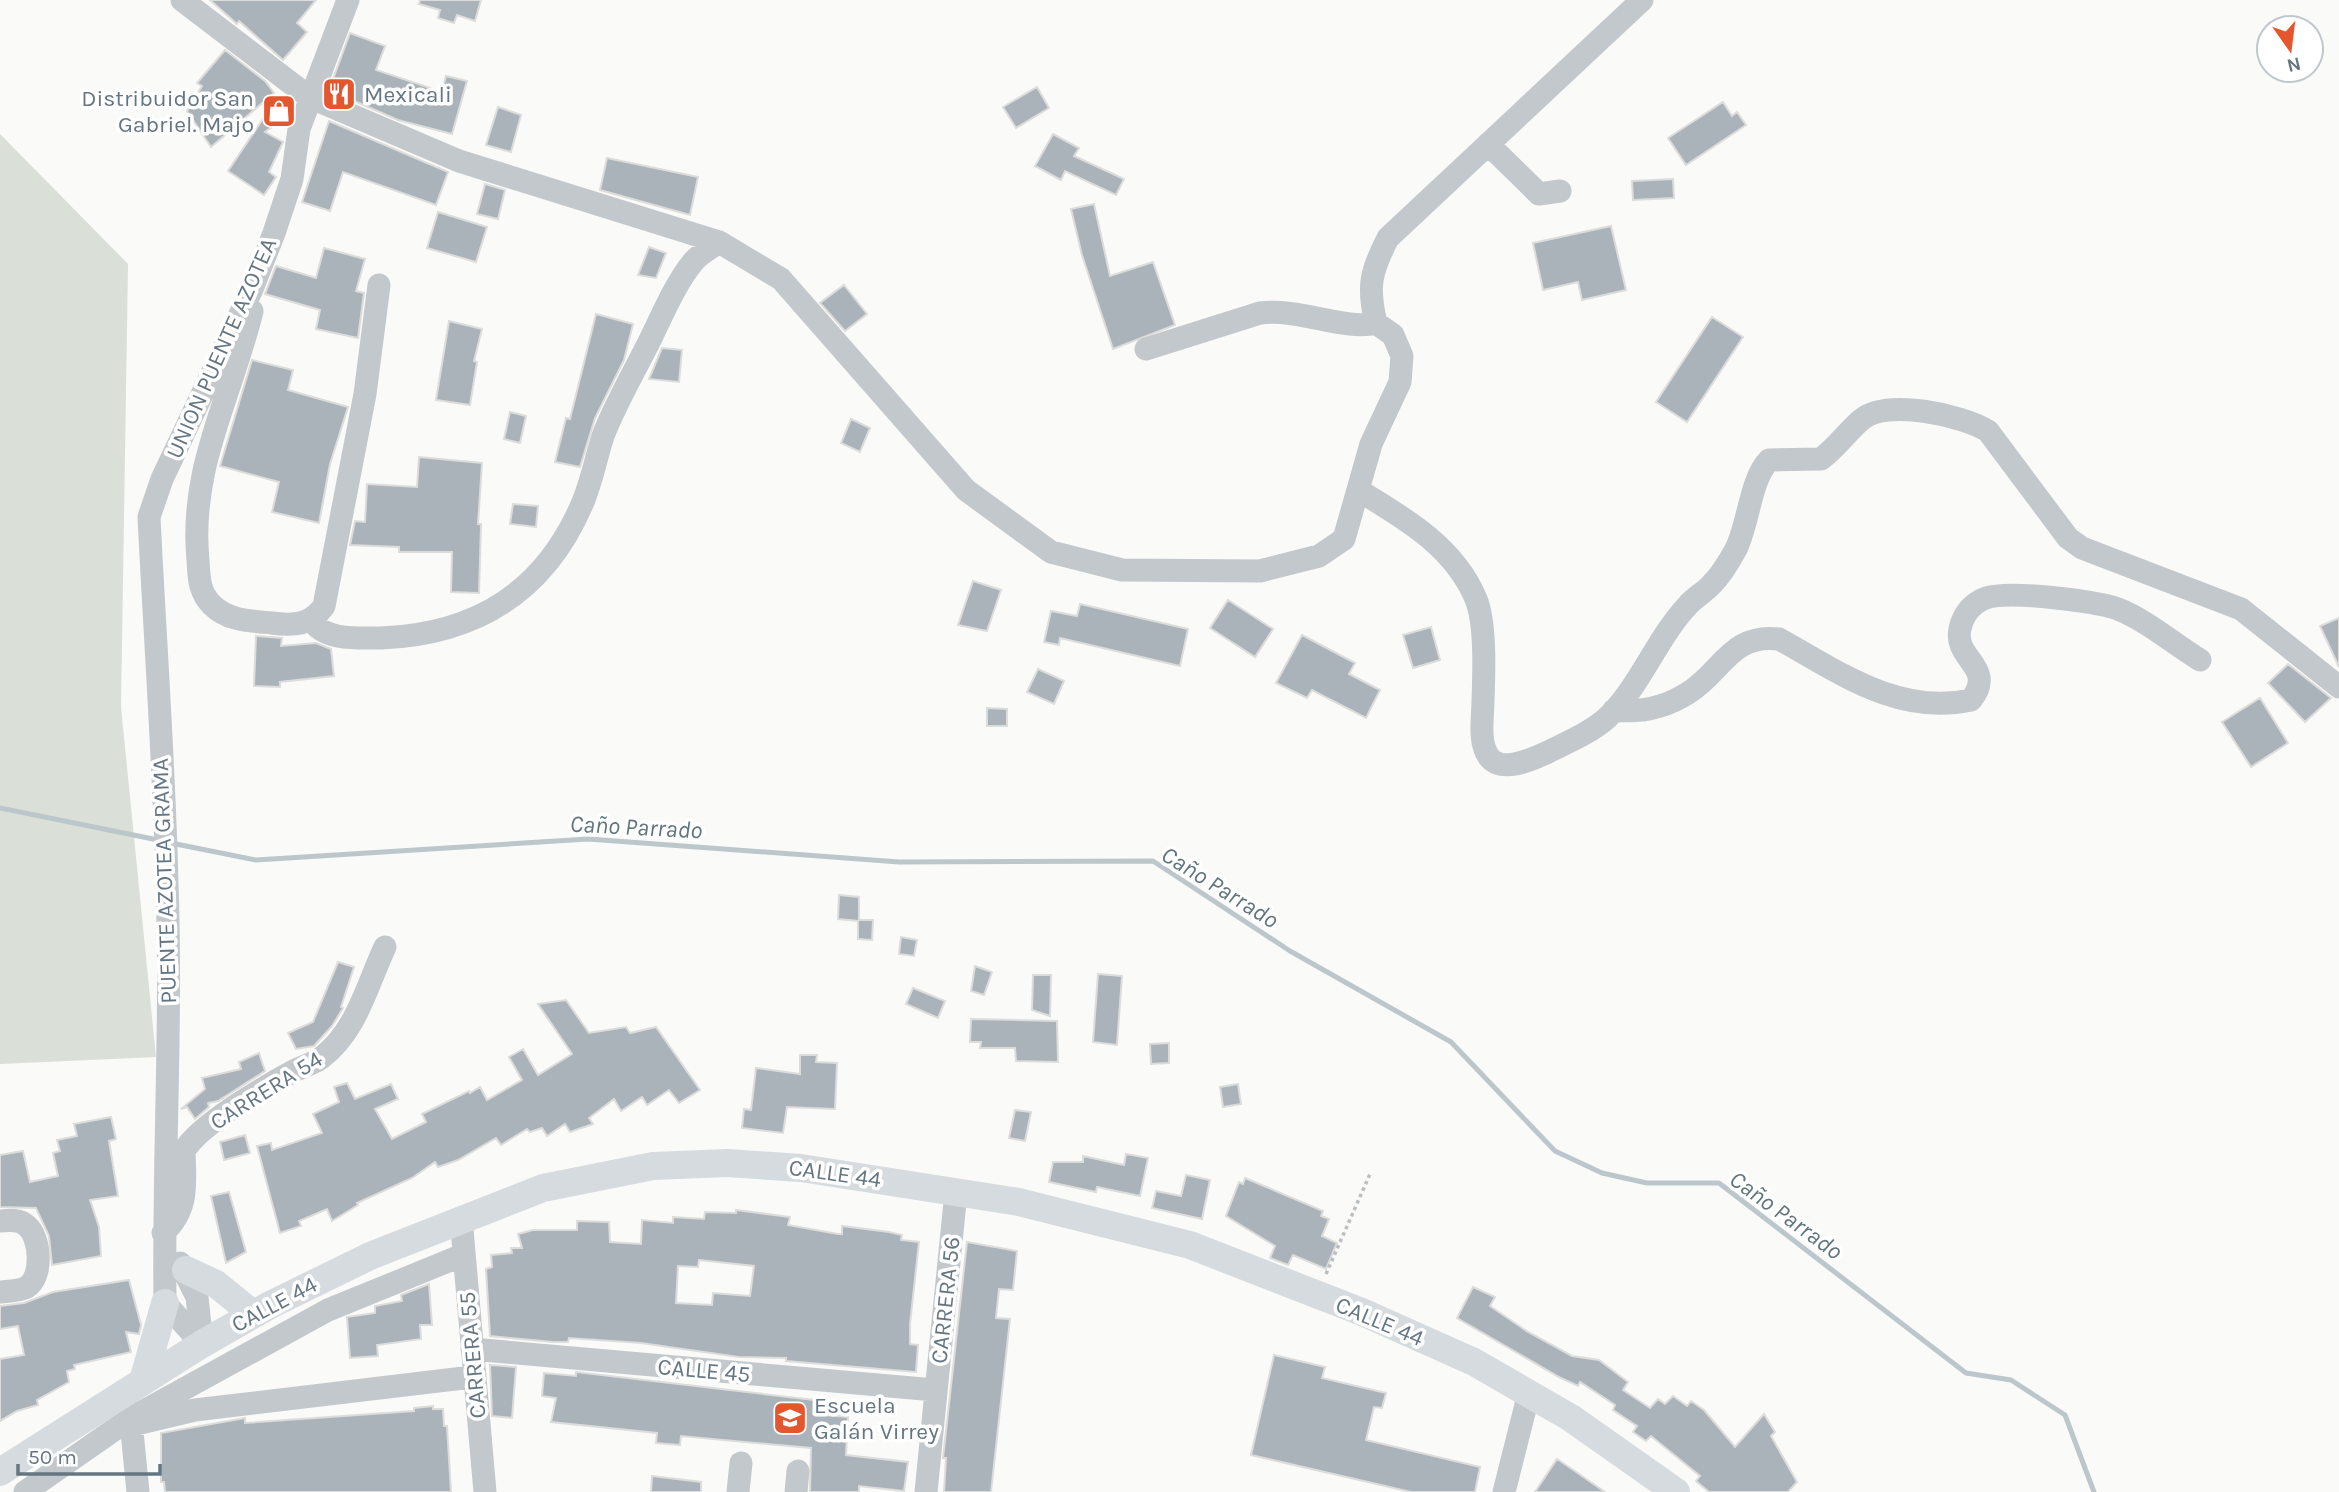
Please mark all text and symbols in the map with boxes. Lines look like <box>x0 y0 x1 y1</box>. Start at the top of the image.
north arrow <box>2255 14 2325 84</box>
text: N <box>2285 52 2303 77</box>
restaurant icon: Mexicali <box>320 75 358 113</box>
place label: Mexicali <box>364 81 452 108</box>
place label: Distribuidor San Gabriel. Majo <box>81 85 254 138</box>
shop icon: Distribuidor San Gabriel. Majo <box>260 92 298 130</box>
street label: UNION PUENTE AZOTEA <box>161 234 282 463</box>
street label: PUENTE AZOTEA GRAMA <box>147 758 182 1004</box>
water label: Caño Parrado <box>569 810 703 844</box>
water label: Caño Parrado <box>1156 840 1284 934</box>
street label: CARRERA 54 <box>205 1045 327 1136</box>
street label: CALLE 44 <box>787 1154 883 1193</box>
water label: Caño Parrado <box>1724 1165 1848 1265</box>
street label: CARRERA 56 <box>925 1235 966 1365</box>
street label: CALLE 44 <box>227 1271 322 1338</box>
street label: CARRERA 55 <box>454 1290 491 1419</box>
street label: CALLE 44 <box>1332 1291 1428 1352</box>
street label: CALLE 45 <box>656 1353 751 1388</box>
place label: Escuela Galán Virrey <box>814 1392 939 1445</box>
school or university icon: Escuela Galán Virrey <box>771 1399 809 1437</box>
scale bar <box>18 1432 159 1476</box>
text: 50 m <box>28 1445 77 1469</box>

